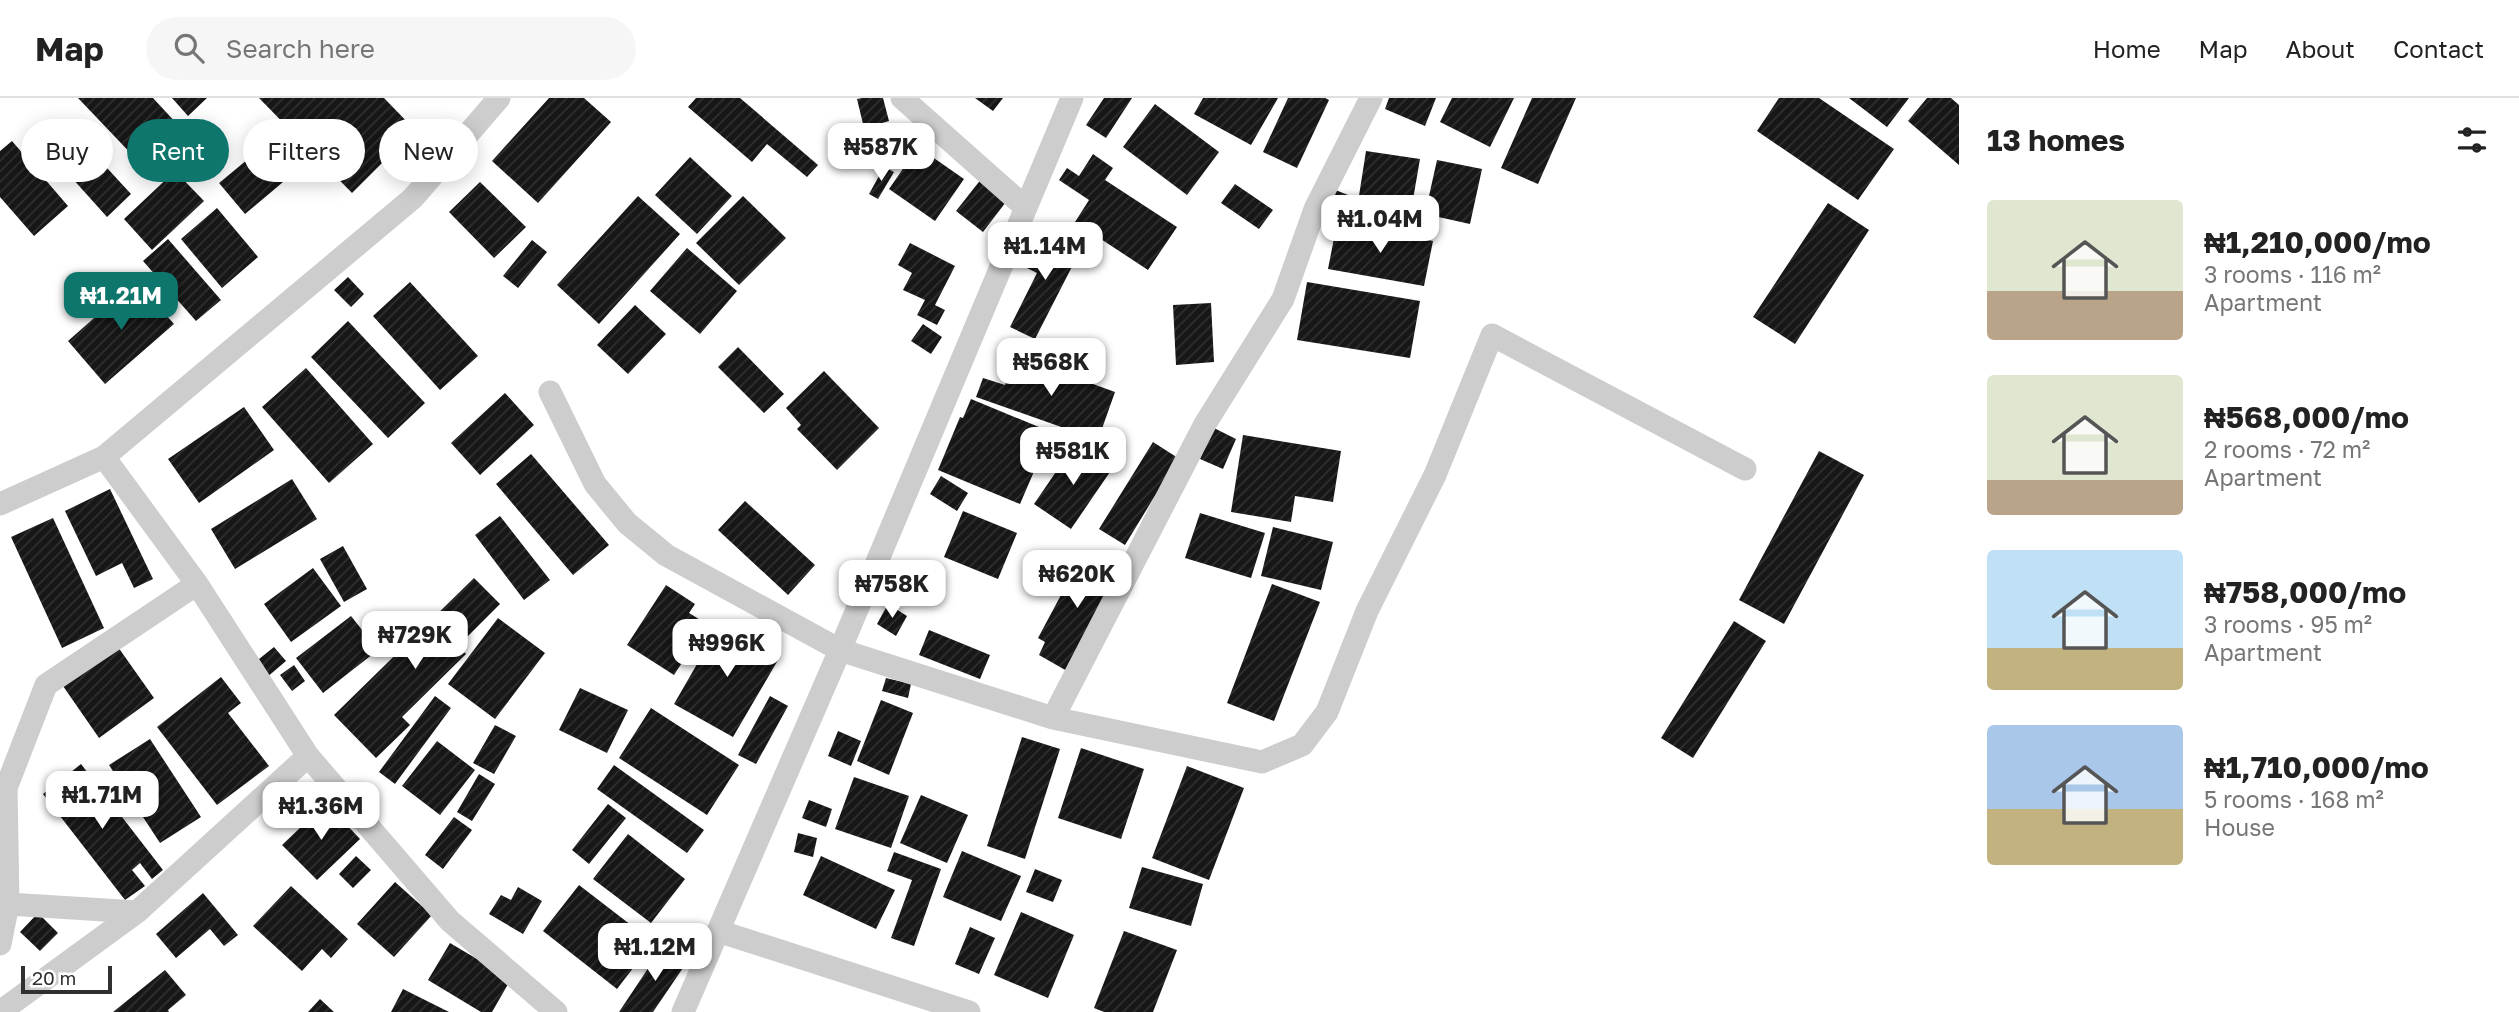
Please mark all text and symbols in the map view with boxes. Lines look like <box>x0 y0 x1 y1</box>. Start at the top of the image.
search box <box>146 17 636 80</box>
text: Map <box>35 29 104 68</box>
icon: search <box>170 29 208 67</box>
text: Search here <box>226 33 375 64</box>
text: Home <box>2093 34 2161 63</box>
text: Map <box>2199 34 2248 63</box>
text: About <box>2286 34 2355 63</box>
text: Contact <box>2393 34 2484 63</box>
chip: Buy <box>21 119 113 182</box>
chip: Rent <box>127 119 229 182</box>
chip: Filters <box>243 119 365 182</box>
chip: New <box>379 119 478 182</box>
icon: filters <box>2453 121 2491 159</box>
text: 13 homes <box>1987 122 2125 158</box>
pin: ₦587K <box>832 123 930 183</box>
text: ₦587K <box>844 132 918 160</box>
pin: ₦1.04M <box>1323 195 1437 255</box>
text: ₦1.04M <box>1337 204 1423 232</box>
pin: ₦1.14M <box>988 222 1102 282</box>
text: ₦1,210,000/mo <box>2204 224 2431 260</box>
icon: home <box>2043 228 2127 312</box>
text: ₦1.14M <box>1004 231 1086 259</box>
text: 3 rooms · 116 m² <box>2204 260 2381 288</box>
pin: ₦1.21M <box>64 272 178 332</box>
text: ₦1.21M <box>80 281 162 309</box>
text: Apartment <box>2204 288 2322 316</box>
pin: ₦568K <box>1002 338 1100 398</box>
text: ₦568K <box>1013 347 1089 375</box>
text: ₦568,000/mo <box>2204 399 2409 435</box>
icon: home <box>2043 403 2127 487</box>
pin: ₦581K <box>1024 428 1122 487</box>
text: 2 rooms · 72 m² <box>2204 435 2370 463</box>
text: ₦581K <box>1036 436 1110 464</box>
text: Apartment <box>2204 463 2322 491</box>
pin: ₦620K <box>1028 550 1126 610</box>
text: ₦620K <box>1039 559 1115 587</box>
pin: ₦758K <box>843 560 941 620</box>
text: ₦758K <box>855 569 929 597</box>
text: ₦758,000/mo <box>2204 574 2406 610</box>
icon: home <box>2043 578 2127 662</box>
text: 3 rooms · 95 m² <box>2204 610 2372 638</box>
pin: ₦729K <box>366 612 464 671</box>
text: ₦729K <box>378 620 452 648</box>
pin: ₦996K <box>678 620 776 679</box>
text: ₦996K <box>688 628 766 656</box>
text: Apartment <box>2204 638 2322 666</box>
text: ₦1,710,000/mo <box>2204 749 2429 785</box>
icon: home <box>2043 753 2127 837</box>
pin: ₦1.71M <box>45 772 159 831</box>
text: ₦1.71M <box>62 780 142 808</box>
pin: ₦1.36M <box>264 782 378 842</box>
text: 5 rooms · 168 m² <box>2204 785 2384 813</box>
text: ₦1.36M <box>279 791 363 819</box>
text: House <box>2204 813 2275 841</box>
pin: ₦1.12M <box>598 924 712 983</box>
text: ₦1.12M <box>614 932 696 960</box>
scale bar <box>21 963 112 995</box>
text: 20 m <box>32 966 76 989</box>

